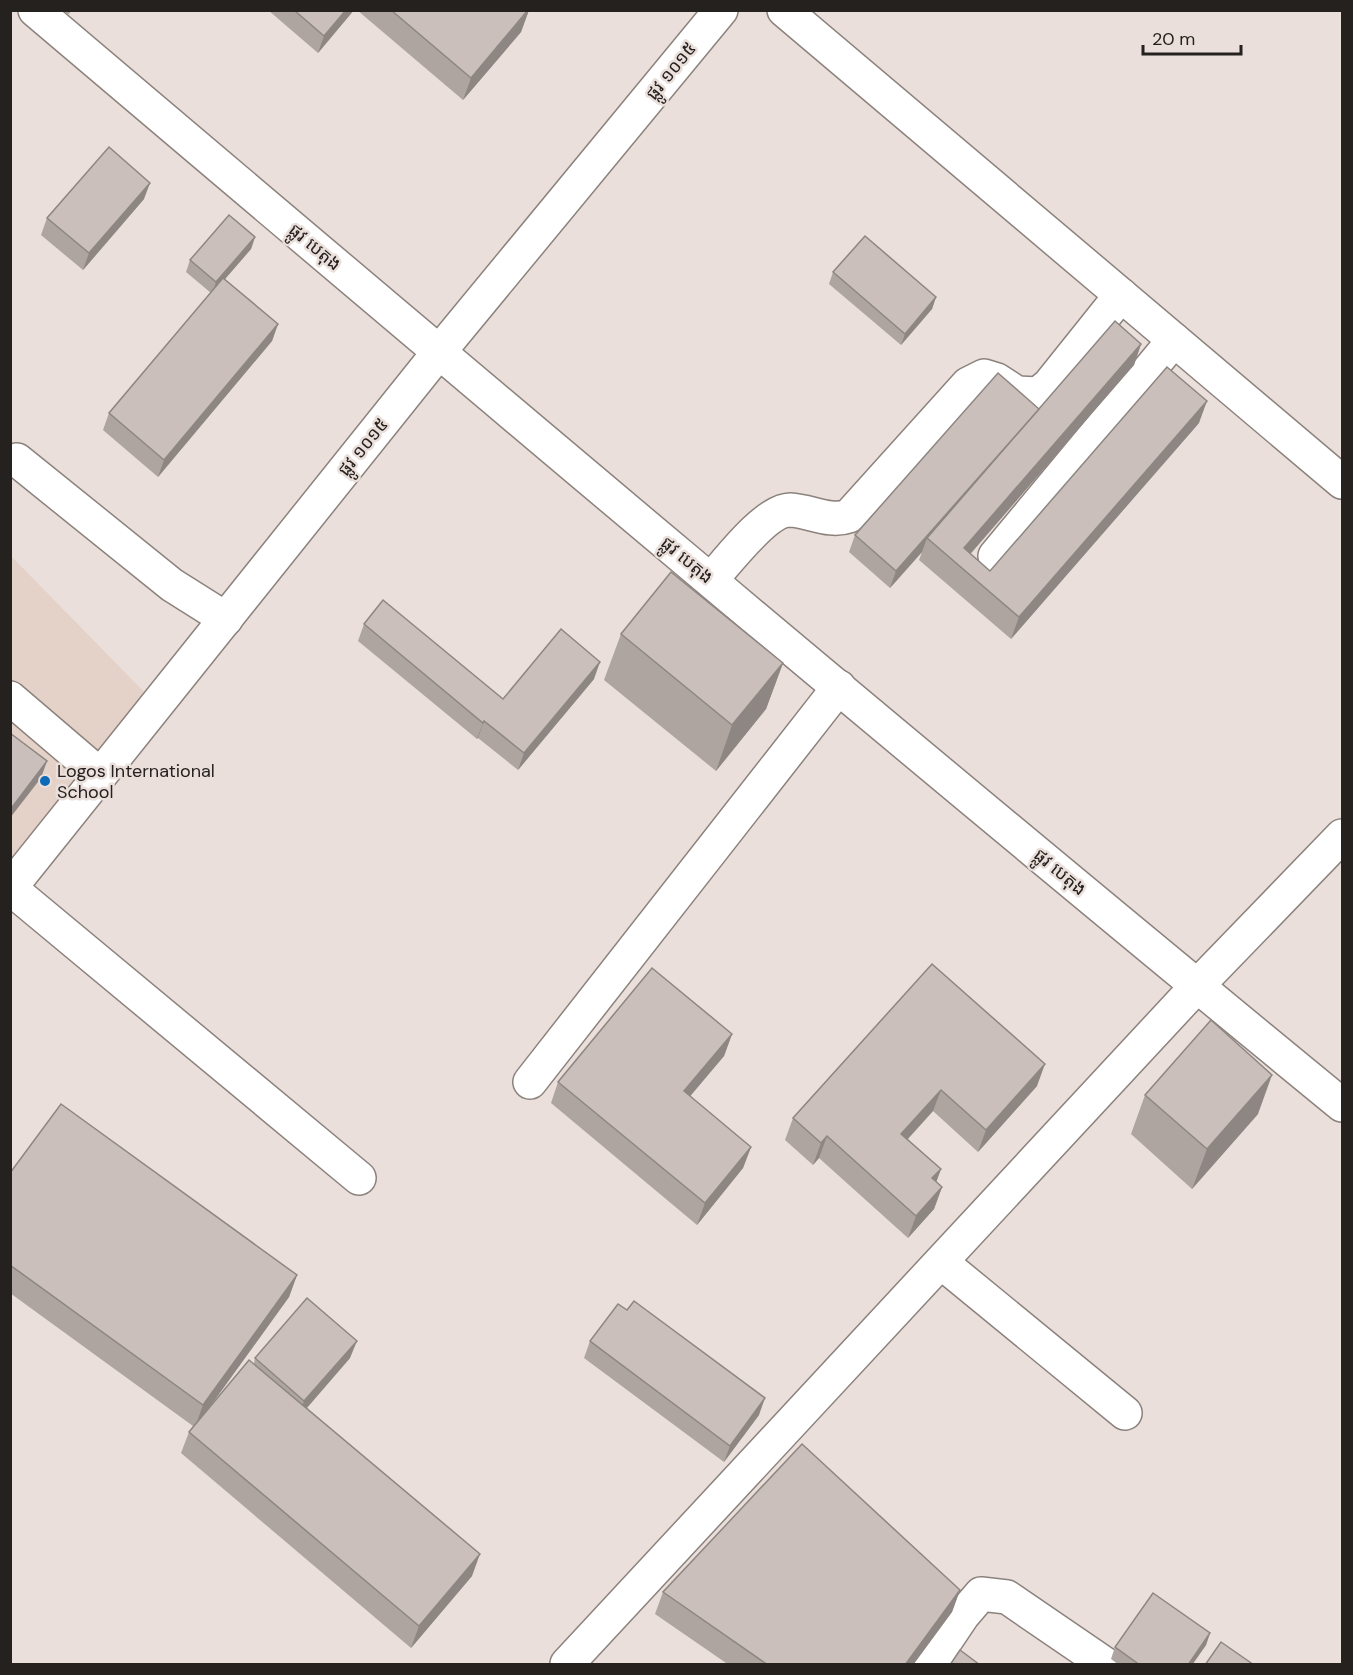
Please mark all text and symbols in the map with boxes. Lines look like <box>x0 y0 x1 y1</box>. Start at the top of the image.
scale bar <box>1143 18 1240 56</box>
text: 20 m <box>1152 27 1195 51</box>
street label: ផ្លូវ ១០១៥ <box>640 37 705 108</box>
street label: ផ្លូវ បេតុង <box>281 218 346 279</box>
street label: ផ្លូវ ១០១៥ <box>332 413 397 484</box>
street label: ផ្លូវ បេតុង <box>653 531 718 592</box>
place label: Logos International School <box>57 759 215 804</box>
marker: Logos International School <box>38 774 52 788</box>
street label: ផ្លូវ បេតុង <box>1026 843 1091 904</box>

